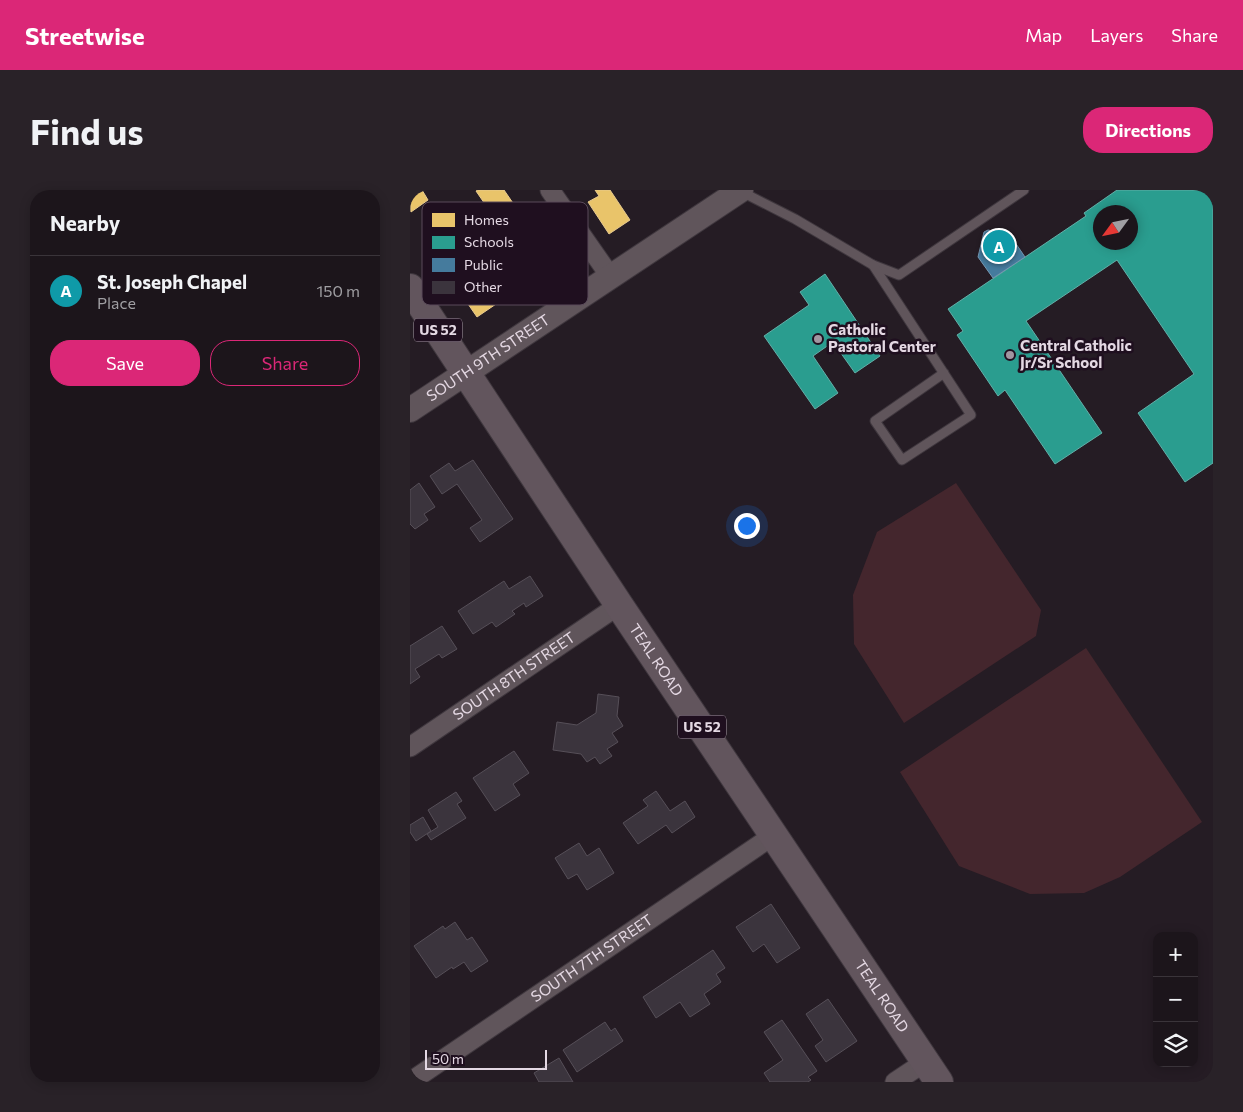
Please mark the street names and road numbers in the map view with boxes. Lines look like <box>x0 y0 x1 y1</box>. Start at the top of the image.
street label: SOUTH 9TH STREET <box>423 310 553 404</box>
road number: US 52 <box>414 318 462 342</box>
street label: TEAL ROAD <box>626 620 687 699</box>
street label: SOUTH 8TH STREET <box>449 627 579 723</box>
road number: US 52 <box>678 716 726 738</box>
street label: SOUTH 7TH STREET <box>527 910 656 1005</box>
street label: TEAL ROAD <box>852 956 913 1035</box>

